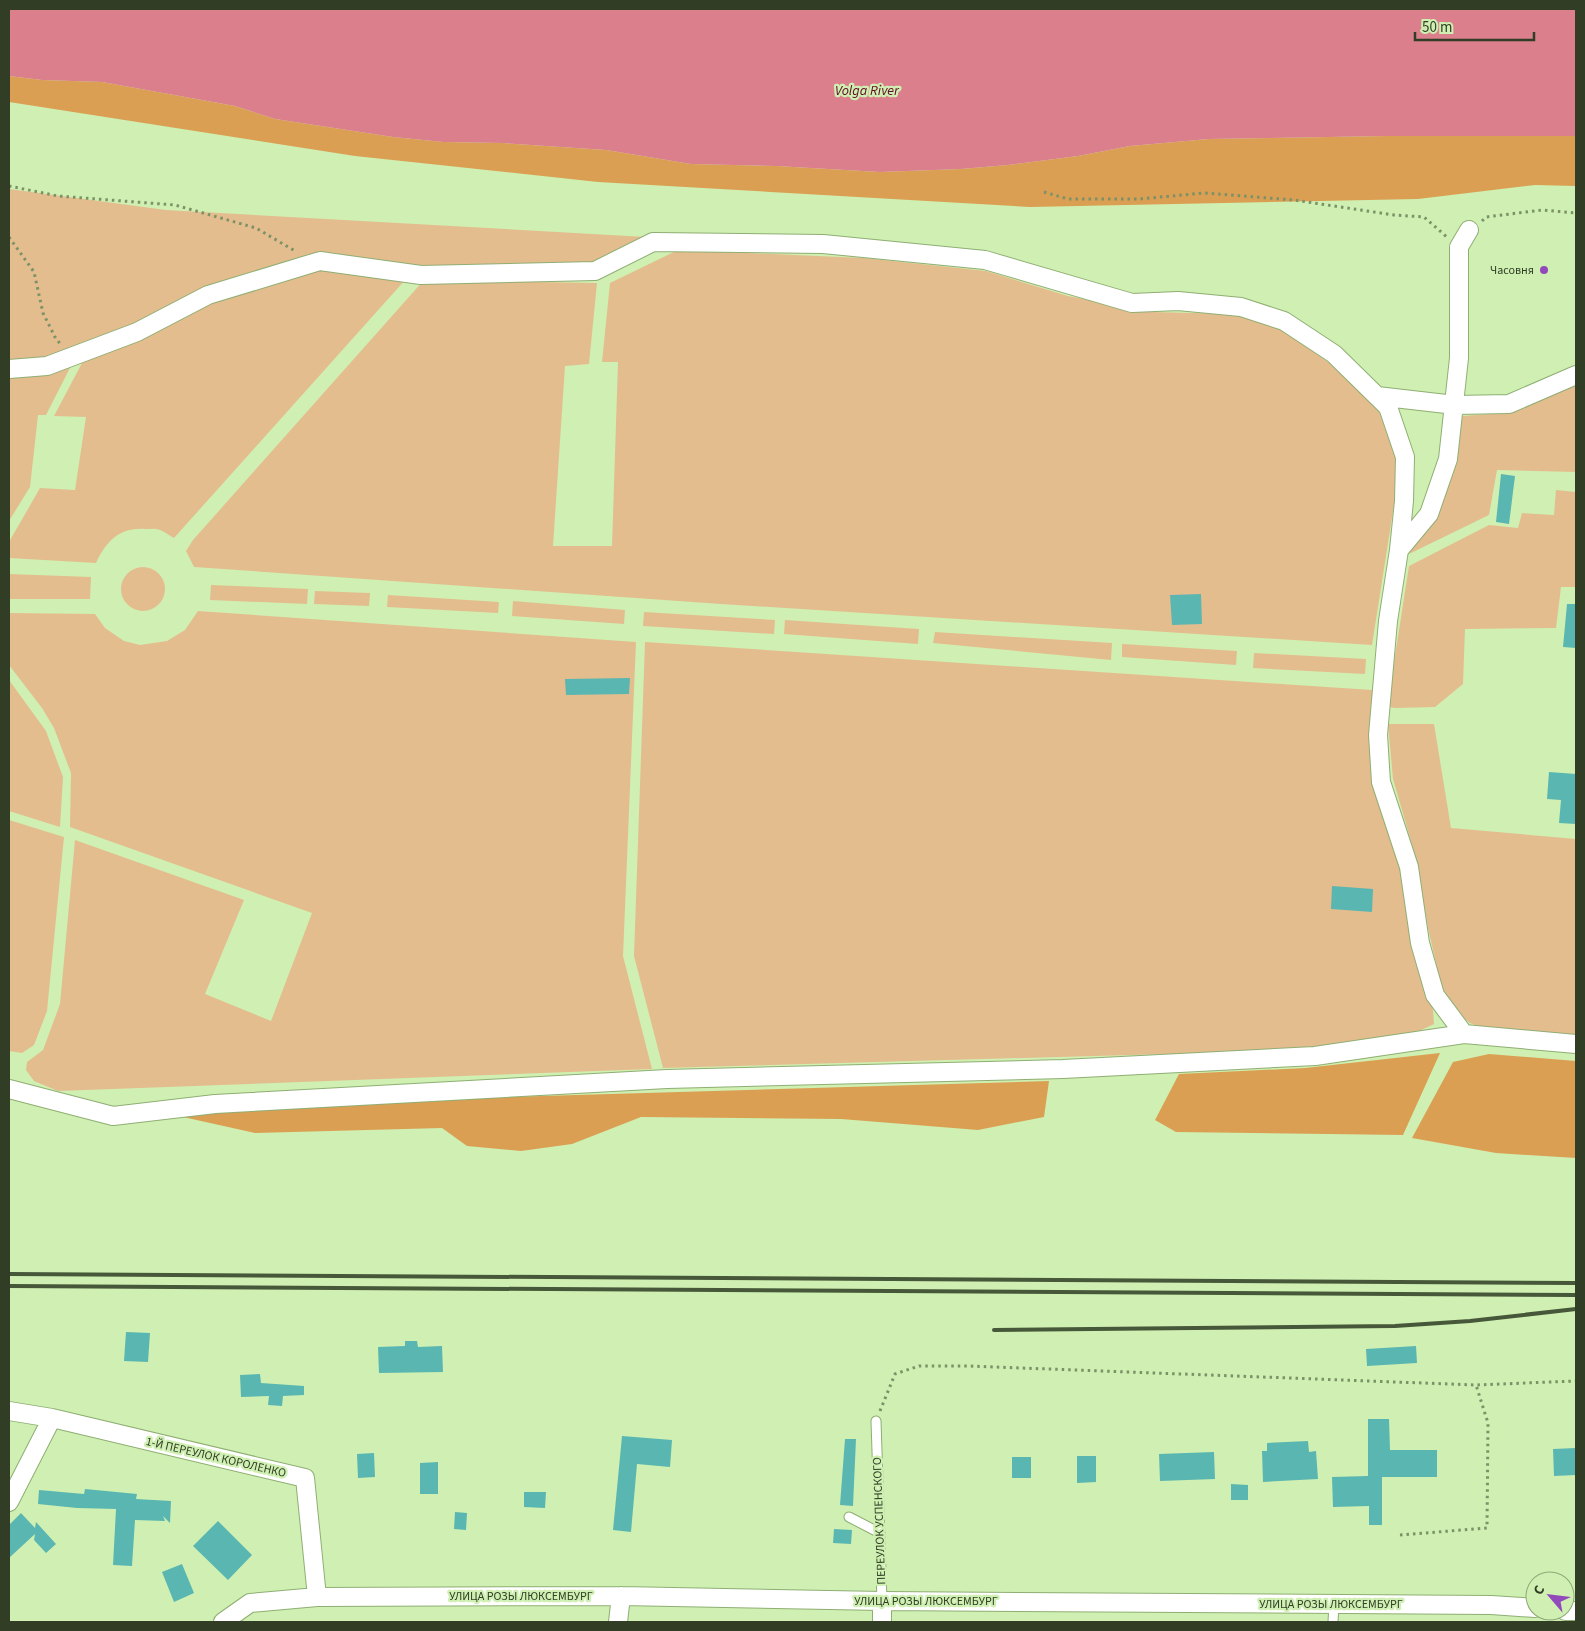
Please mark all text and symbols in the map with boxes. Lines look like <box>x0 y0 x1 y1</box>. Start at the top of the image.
scale bar <box>1415 10 1534 42</box>
text: 50 m <box>1422 17 1452 38</box>
water label: Volga River <box>835 81 900 101</box>
place label: Часовня <box>1490 262 1534 279</box>
marker: Часовня <box>1538 264 1550 276</box>
street label: 1-Й ПЕРЕУЛОК КОРОЛЕНКО <box>144 1433 288 1482</box>
street label: ПЕРЕУЛОК УСПЕНСКОГО <box>869 1457 890 1585</box>
north arrow <box>1525 1571 1575 1621</box>
text: С <box>1529 1582 1550 1599</box>
street label: УЛИЦА РОЗЫ ЛЮКСЕМБУРГ <box>449 1588 593 1605</box>
street label: УЛИЦА РОЗЫ ЛЮКСЕМБУРГ <box>854 1593 998 1610</box>
street label: УЛИЦА РОЗЫ ЛЮКСЕМБУРГ <box>1259 1596 1403 1613</box>

